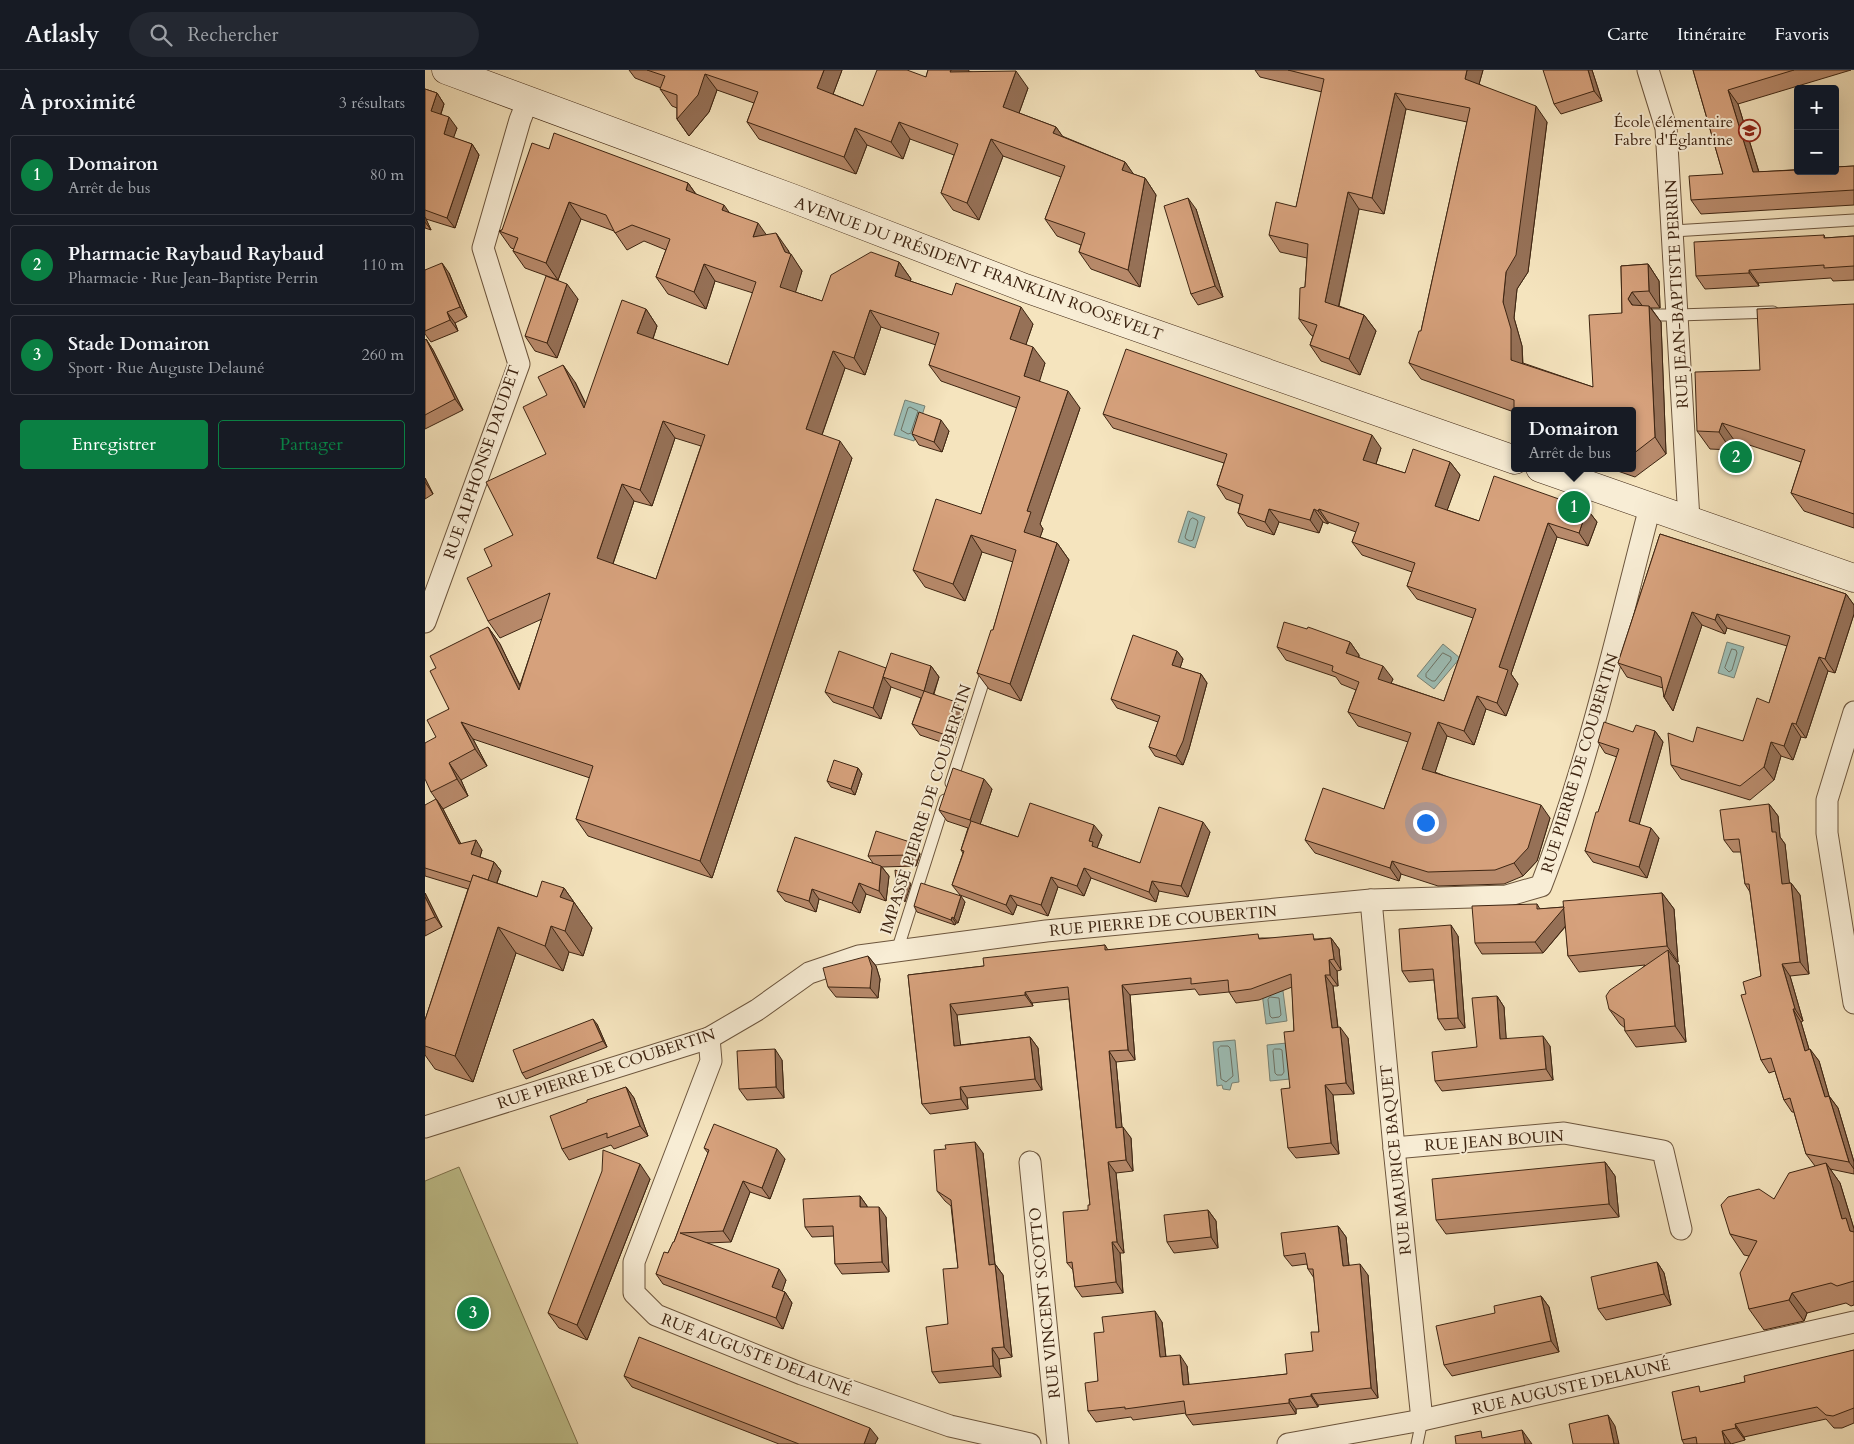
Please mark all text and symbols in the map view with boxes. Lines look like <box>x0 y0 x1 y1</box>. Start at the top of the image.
search box <box>129 12 479 57</box>
text: Atlasly <box>25 18 99 51</box>
icon: search <box>147 21 175 49</box>
text: Rechercher <box>187 22 279 48</box>
text: Carte <box>1607 22 1649 47</box>
text: Itinéraire <box>1677 22 1746 47</box>
text: Favoris <box>1774 22 1829 47</box>
map controls <box>1794 85 1839 175</box>
button: + <box>1794 85 1839 130</box>
text: À proximité <box>20 88 136 117</box>
text: 3 résultats <box>339 92 405 114</box>
place label: École élémentaire Fabre d'Églantine <box>1613 111 1733 151</box>
school or university icon: École élémentaire Fabre d'Églantine <box>1737 118 1761 142</box>
button: − <box>1794 130 1839 175</box>
text: Domairon <box>68 151 158 177</box>
text: 1 <box>33 164 41 186</box>
text: 80 m <box>370 164 404 186</box>
text: Arrêt de bus <box>68 177 150 199</box>
street label: RUE JEAN-BAPTISTE PERRIN <box>1660 179 1694 409</box>
street label: AVENUE DU PRÉSIDENT FRANKLIN ROOSEVELT <box>791 192 1166 346</box>
text: Pharmacie Raybaud Raybaud <box>68 241 324 267</box>
text: 2 <box>33 254 41 276</box>
text: 110 m <box>362 254 404 276</box>
text: Pharmacie · Rue Jean-Baptiste Perrin <box>68 267 318 289</box>
text: Stade Domairon <box>68 331 210 357</box>
text: 3 <box>33 344 41 366</box>
text: 260 m <box>362 344 404 366</box>
text: Sport · Rue Auguste Delauné <box>68 357 264 379</box>
street label: RUE ALPHONSE DAUDET <box>438 362 526 562</box>
popup <box>1511 407 1636 472</box>
text: Domairon <box>1528 416 1619 442</box>
button: Enregistrer <box>20 420 208 469</box>
button: Partager <box>218 420 405 469</box>
pin: 2 <box>1720 438 1752 476</box>
text: Arrêt de bus <box>1528 442 1611 464</box>
pin: 1 <box>1558 488 1590 526</box>
street label: RUE PIERRE DE COUBERTIN <box>1536 651 1624 876</box>
street label: IMPASSE PIERRE DE COUBERTIN <box>875 681 977 937</box>
your location <box>1413 810 1439 836</box>
street label: RUE PIERRE DE COUBERTIN <box>1048 900 1278 942</box>
street label: RUE PIERRE DE COUBERTIN <box>494 1023 719 1115</box>
street label: RUE MAURICE BAQUET <box>1375 1063 1417 1256</box>
street label: RUE JEAN BOUIN <box>1424 1125 1565 1157</box>
street label: RUE VINCENT SCOTTO <box>1024 1206 1066 1400</box>
pin: 3 <box>457 1294 489 1332</box>
street label: RUE AUGUSTE DELAUNÉ <box>658 1308 855 1402</box>
street label: RUE AUGUSTE DELAUNÉ <box>1470 1353 1673 1421</box>

